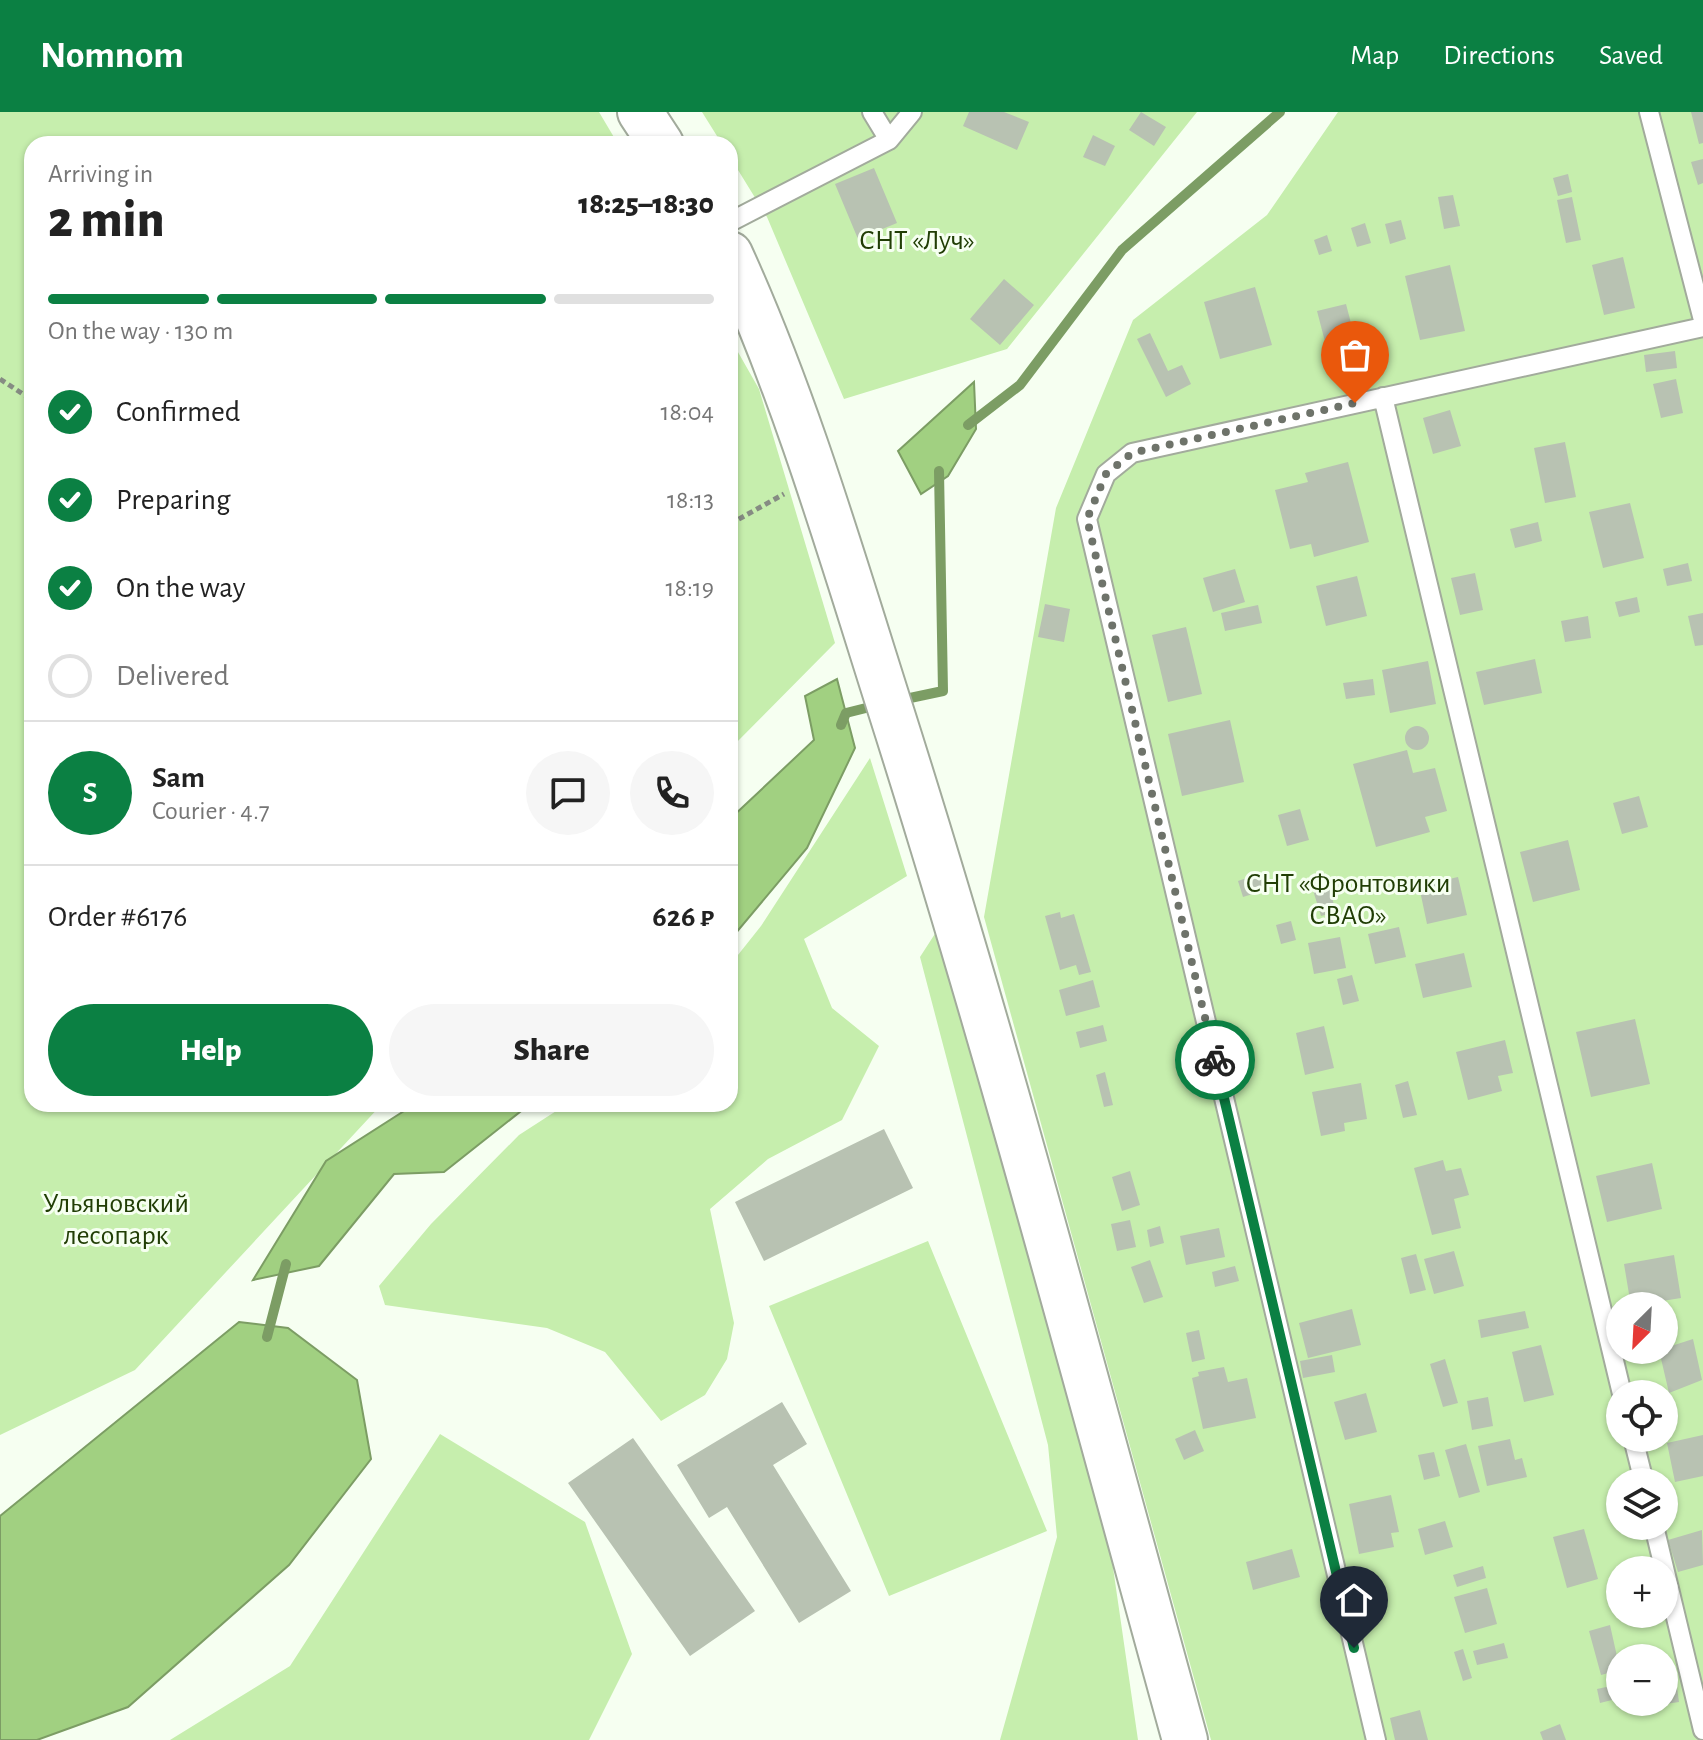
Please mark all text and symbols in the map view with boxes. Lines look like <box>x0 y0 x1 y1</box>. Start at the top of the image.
text: Nomnom <box>40 37 184 75</box>
text: Map <box>1350 42 1399 70</box>
text: Directions <box>1443 42 1555 70</box>
text: Saved <box>1599 42 1663 70</box>
text: Arriving in <box>48 161 153 187</box>
text: 18:25–18:30 <box>578 189 714 219</box>
text: 2 min <box>48 194 164 246</box>
park label: СНТ «Луч» <box>859 227 975 255</box>
text: On the way · 130 m <box>48 318 233 344</box>
pin <box>1321 321 1389 403</box>
icon: bag <box>1333 333 1377 377</box>
icon: check <box>48 390 92 434</box>
text: Confirmed <box>116 397 240 427</box>
text: 18:04 <box>661 399 714 425</box>
icon: check <box>48 478 92 522</box>
text: Preparing <box>116 485 231 515</box>
text: 18:13 <box>667 487 714 513</box>
icon: check <box>48 566 92 610</box>
text: On the way <box>116 573 245 603</box>
text: 18:19 <box>666 575 714 601</box>
text: Delivered <box>116 661 229 691</box>
button: chat <box>526 751 610 835</box>
button: phone <box>630 751 714 835</box>
text: Sam <box>152 763 205 793</box>
text: S <box>83 778 97 808</box>
text: Courier · 4.7 <box>152 798 270 824</box>
park label: СНТ «Фронтовики СВАО» <box>1245 870 1451 930</box>
text: Order #6176 <box>48 902 187 932</box>
text: 626 ₽ <box>652 902 714 932</box>
button: Help <box>48 1004 373 1096</box>
button: Share <box>389 1004 714 1096</box>
courier <box>1175 1020 1255 1100</box>
icon: bike <box>1193 1038 1237 1082</box>
park label: Ульяновский лесопарк <box>43 1190 189 1250</box>
north arrow <box>1606 1292 1678 1364</box>
map controls <box>1606 1292 1678 1716</box>
button: locate <box>1606 1380 1678 1452</box>
button: layers <box>1606 1468 1678 1540</box>
button: + <box>1606 1556 1678 1628</box>
pin <box>1320 1566 1388 1648</box>
icon: home <box>1332 1578 1376 1622</box>
button: − <box>1606 1644 1678 1716</box>

